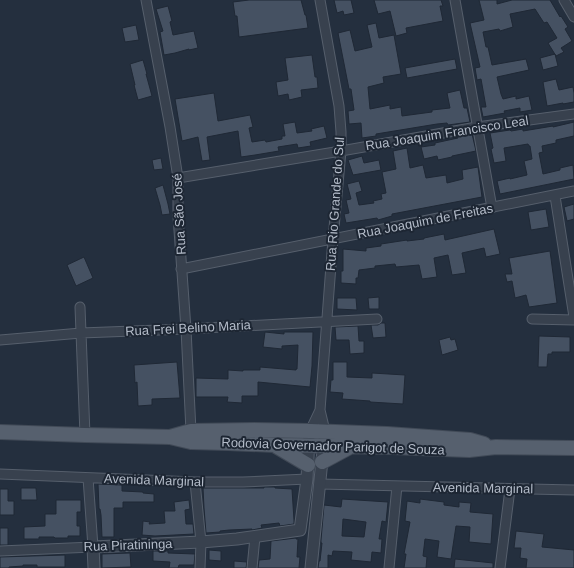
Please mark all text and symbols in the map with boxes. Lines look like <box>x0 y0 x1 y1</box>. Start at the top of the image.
street label: Rua Joaquim Francisco Leal <box>364 113 530 153</box>
street label: Rua Rio Grande do Sul <box>323 136 347 272</box>
street label: Rua São José <box>169 173 189 255</box>
street label: Rua Joaquim de Freitas <box>356 200 495 242</box>
street label: Rua Frei Belino Maria <box>125 317 252 339</box>
street label: Rodovia Governador Parigot de Souza <box>221 435 446 457</box>
street label: Avenida Marginal <box>104 471 204 489</box>
street label: Avenida Marginal <box>433 480 533 496</box>
street label: Rua Piratininga <box>83 536 173 554</box>

